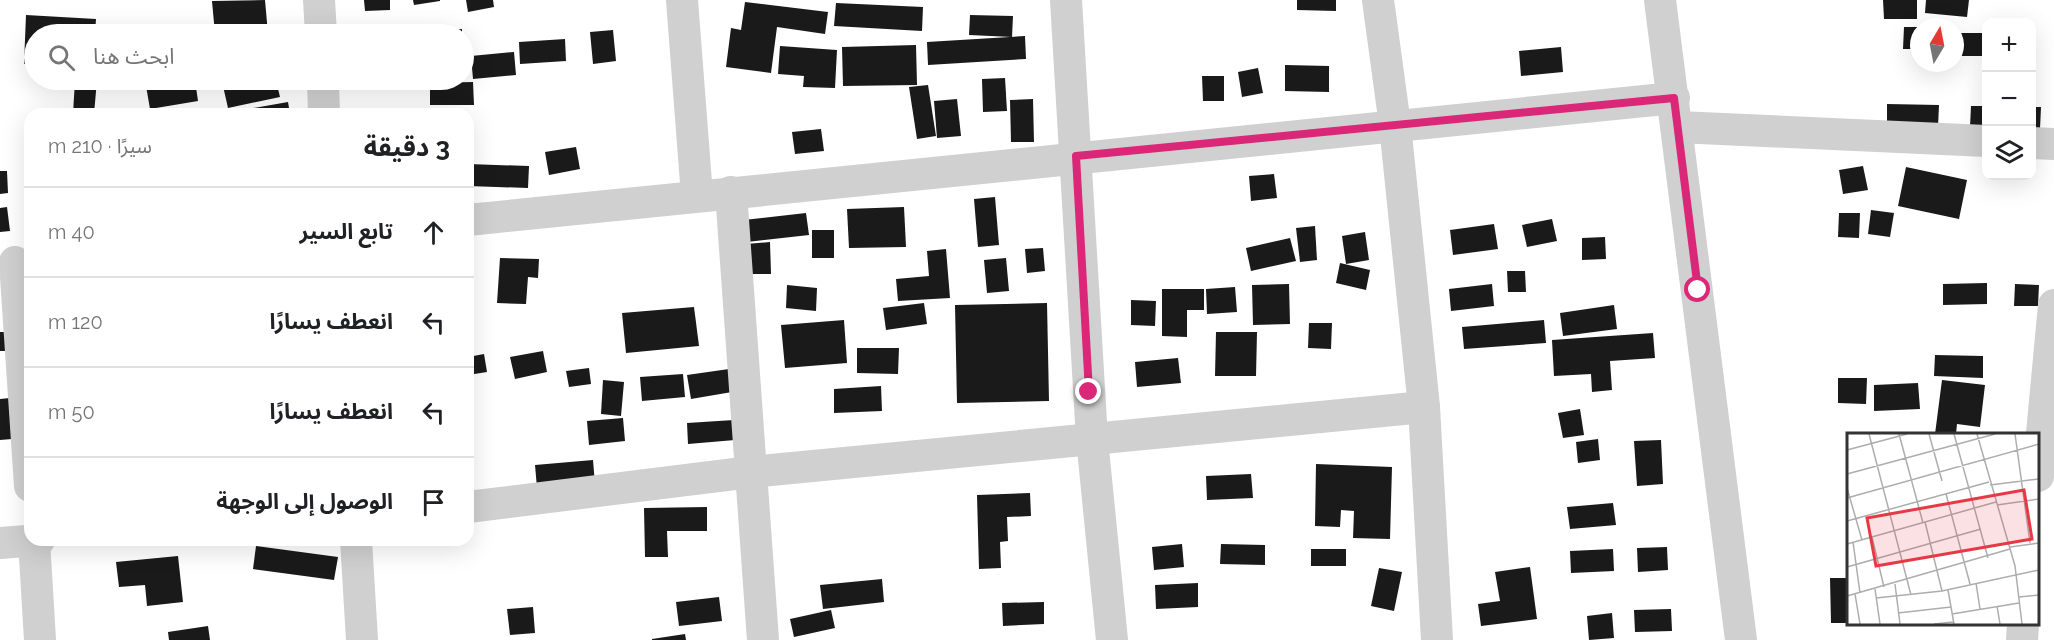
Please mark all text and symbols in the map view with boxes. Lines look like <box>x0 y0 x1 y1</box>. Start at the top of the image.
north arrow <box>1910 18 1964 72</box>
map controls <box>1982 18 2036 180</box>
button: + <box>1982 18 2036 72</box>
search box <box>24 24 474 90</box>
icon: search <box>45 41 78 74</box>
text: ابحث هنا <box>93 43 174 69</box>
button: − <box>1982 72 2036 126</box>
button: layers <box>1982 126 2036 180</box>
text: 3 دقيقة <box>364 132 450 162</box>
text: سيرًا · 210 m <box>48 134 152 158</box>
icon: ahead <box>417 216 450 249</box>
text: تابع السير <box>299 218 393 244</box>
text: 40 m <box>48 220 95 244</box>
route start <box>1684 276 1710 302</box>
icon: left <box>417 306 450 339</box>
text: انعطف يسارًا <box>270 308 393 334</box>
text: 120 m <box>48 310 103 334</box>
route end <box>1075 378 1101 404</box>
icon: left <box>417 396 450 429</box>
text: انعطف يسارًا <box>270 398 393 424</box>
text: 50 m <box>48 400 95 424</box>
inset map <box>1847 433 2039 625</box>
icon: arrive <box>417 486 450 519</box>
text: الوصول إلى الوجهة <box>216 488 393 514</box>

